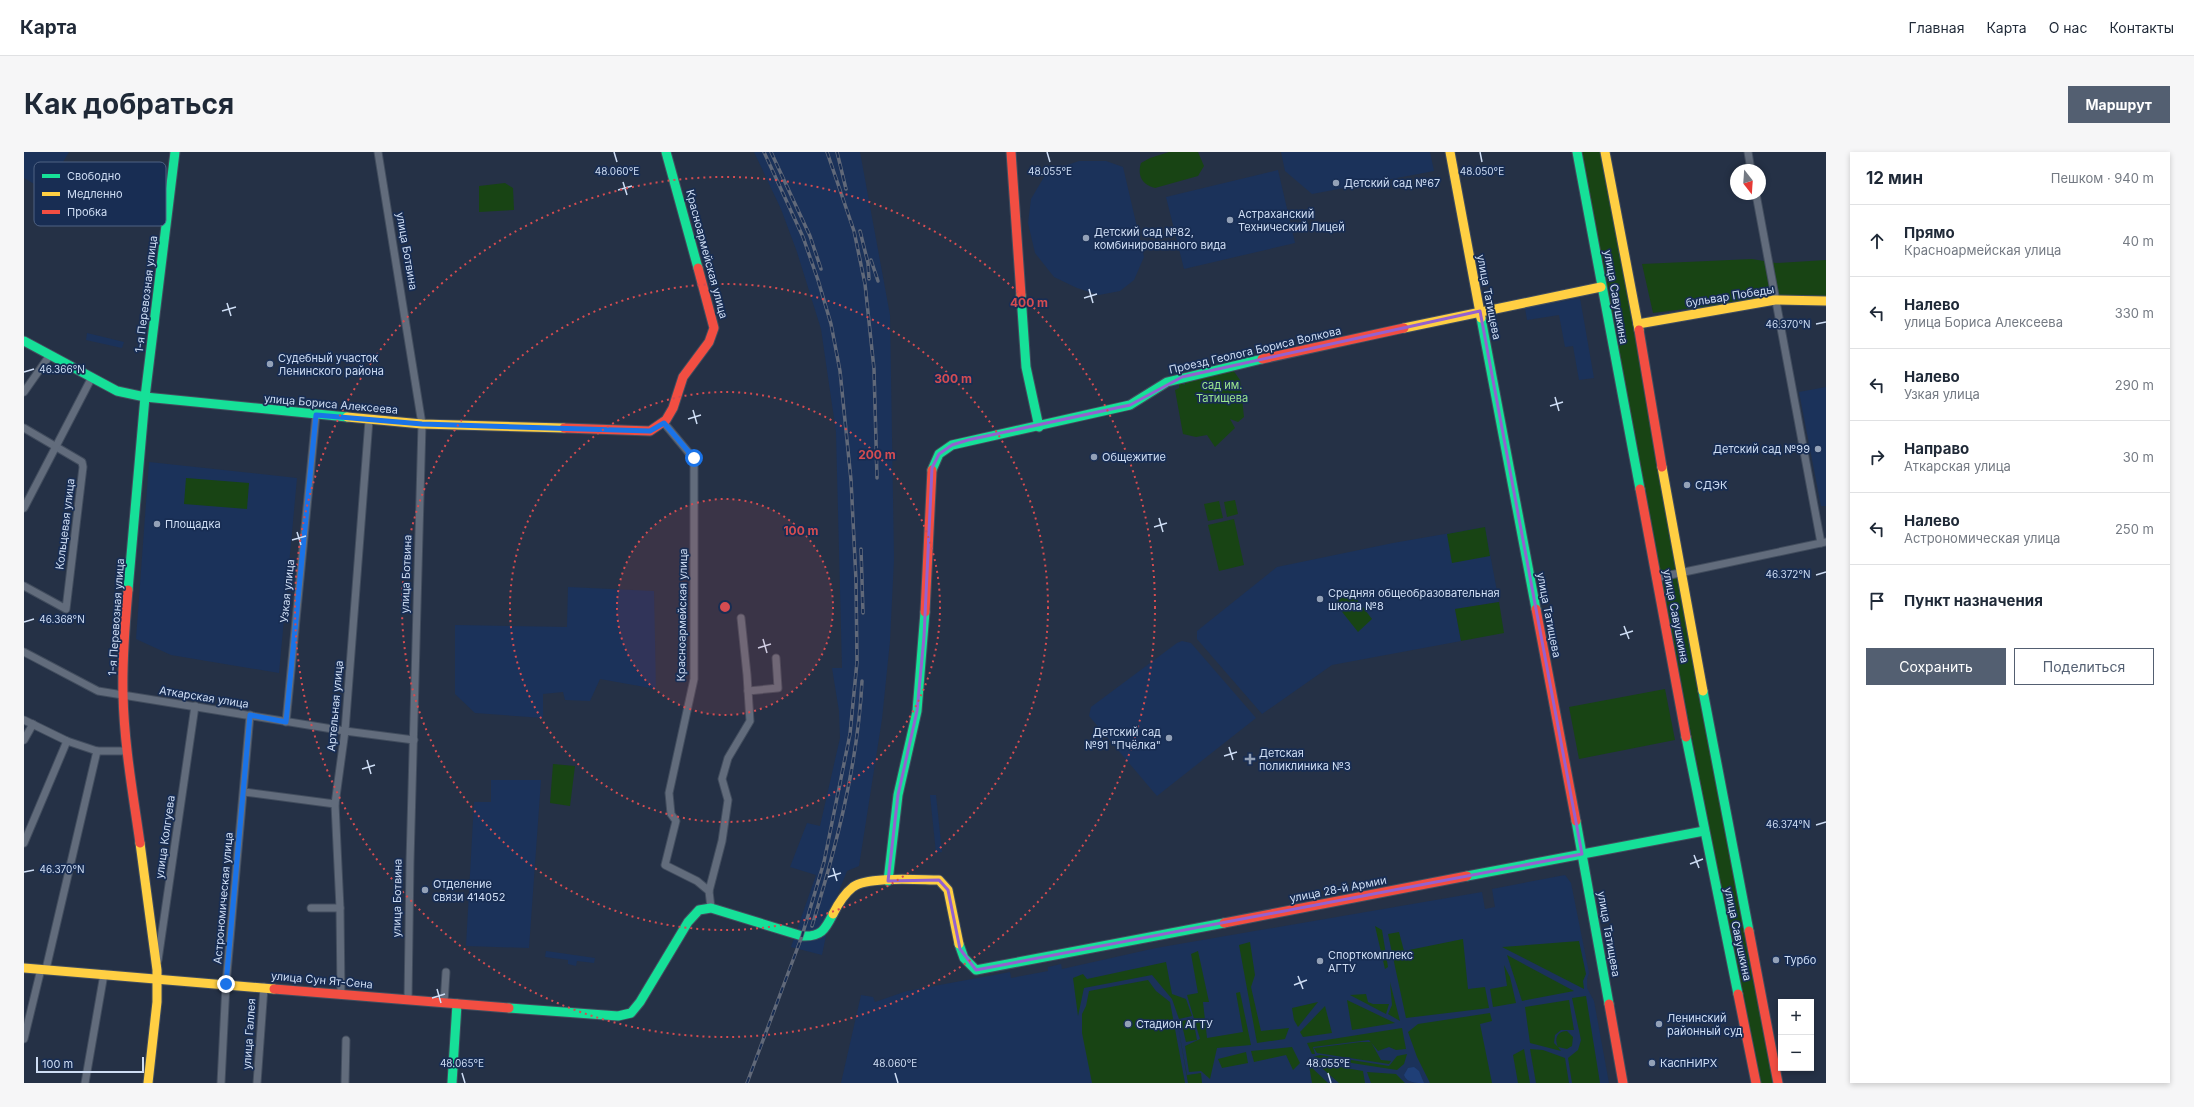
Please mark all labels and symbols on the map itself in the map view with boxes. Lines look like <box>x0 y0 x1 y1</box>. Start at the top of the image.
legend <box>34 162 166 226</box>
north arrow <box>1730 164 1766 200</box>
text: 48.060°E <box>595 165 639 177</box>
text: 48.055°E <box>1028 165 1072 177</box>
text: 48.050°E <box>1460 165 1504 177</box>
text: Свободно <box>67 169 121 183</box>
place label: Детский сад №67 <box>1344 176 1440 190</box>
marker: Детский сад №67 <box>1331 178 1341 188</box>
text: Медленно <box>67 187 123 201</box>
street label: Красноармейская улица <box>683 188 731 320</box>
text: Пробка <box>67 205 107 219</box>
place label: Астраханский Технический Лицей <box>1238 207 1345 234</box>
street label: улица Ботвина <box>393 211 421 291</box>
marker: Астраханский Технический Лицей <box>1225 215 1235 225</box>
place label: Детский сад №82, комбинированного вида <box>1094 225 1226 252</box>
marker: Детский сад №82, комбинированного вида <box>1081 233 1091 243</box>
street label: 1-я Перевозная улица <box>132 235 160 353</box>
street label: улица Савушкина <box>1601 249 1631 345</box>
street label: улица Татищева <box>1474 253 1504 341</box>
street label: бульвар Победы <box>1685 282 1775 310</box>
text: 400 m <box>1010 295 1048 310</box>
text: 46.370°N <box>1765 318 1811 330</box>
street label: Проезд Геолога Бориса Волкова <box>1168 323 1342 377</box>
place label: Судебный участок Ленинского района <box>278 351 384 378</box>
marker: Судебный участок Ленинского района <box>265 359 275 369</box>
text: 46.366°N <box>39 363 85 375</box>
text: 300 m <box>934 371 972 386</box>
park label: сад им. Татищева <box>1196 378 1248 405</box>
street label: улица Бориса Алексеева <box>263 391 399 417</box>
place label: Детский сад №99 <box>1713 442 1810 456</box>
marker: Детский сад №99 <box>1813 444 1823 454</box>
text: 200 m <box>858 447 896 462</box>
route start <box>685 449 703 467</box>
place label: Общежитие <box>1102 450 1166 464</box>
marker: Общежитие <box>1089 452 1099 462</box>
street label: Кольцевая улица <box>52 478 78 570</box>
place label: СДЭК <box>1695 478 1728 492</box>
marker: СДЭК <box>1682 480 1692 490</box>
place label: Площадка <box>165 517 221 531</box>
marker: Площадка <box>152 519 162 529</box>
text: 100 m <box>783 523 819 538</box>
street label: улица Ботвина <box>398 534 414 614</box>
street label: Красноармейская улица <box>674 548 690 682</box>
street label: 1-я Перевозная улица <box>105 558 127 676</box>
street label: Узкая улица <box>277 558 297 624</box>
street label: улица Савушкина <box>1660 568 1692 664</box>
text: 46.372°N <box>1766 568 1810 580</box>
street label: улица Татищева <box>1534 571 1564 659</box>
place label: Средняя общеобразовательная школа №8 <box>1328 586 1500 613</box>
marker: Средняя общеобразовательная школа №8 <box>1315 594 1325 604</box>
centre of rings <box>718 600 732 614</box>
text: 46.368°N <box>39 613 85 625</box>
street label: Артельная улица <box>324 660 346 752</box>
street label: Аткарская улица <box>158 683 250 711</box>
place label: Детский сад №91 "Пчёлка" <box>1085 725 1161 752</box>
marker: Детский сад №91 "Пчёлка" <box>1164 733 1174 743</box>
place label: Детская поликлиника №3 <box>1259 746 1351 773</box>
marker: Детская поликлиника №3 <box>1244 753 1256 765</box>
street label: улица Колгуева <box>152 794 178 880</box>
text: 46.374°N <box>1766 818 1810 830</box>
street label: Астрономическая улица <box>210 832 236 964</box>
street label: улица Ботвина <box>389 859 405 937</box>
text: 46.370°N <box>39 863 85 875</box>
street label: улица 28-й Армии <box>1288 873 1388 905</box>
place label: Отделение связи 414052 <box>433 877 505 904</box>
marker: Отделение связи 414052 <box>420 885 430 895</box>
street label: улица Савушкина <box>1721 886 1755 982</box>
street label: улица Татищева <box>1595 890 1623 978</box>
place label: Спорткомплекс АГТУ <box>1328 948 1413 975</box>
place label: Турбо <box>1784 953 1817 967</box>
marker: Турбо <box>1771 955 1781 965</box>
marker: Спорткомплекс АГТУ <box>1315 956 1325 966</box>
street label: улица Сун Ят-Сена <box>271 969 373 991</box>
route end <box>217 975 235 993</box>
street label: улица Галлея <box>240 998 258 1070</box>
place label: Ленинский районный суд <box>1667 1011 1743 1038</box>
place label: Стадион АГТУ <box>1136 1017 1213 1031</box>
marker: Стадион АГТУ <box>1123 1019 1133 1029</box>
marker: Ленинский районный суд <box>1654 1019 1664 1029</box>
scale bar <box>36 1055 144 1074</box>
place label: КаспНИРХ <box>1660 1056 1718 1070</box>
text: 48.065°E <box>440 1057 484 1069</box>
text: 48.060°E <box>873 1057 917 1069</box>
text: 48.055°E <box>1306 1057 1350 1069</box>
marker: КаспНИРХ <box>1647 1058 1657 1068</box>

